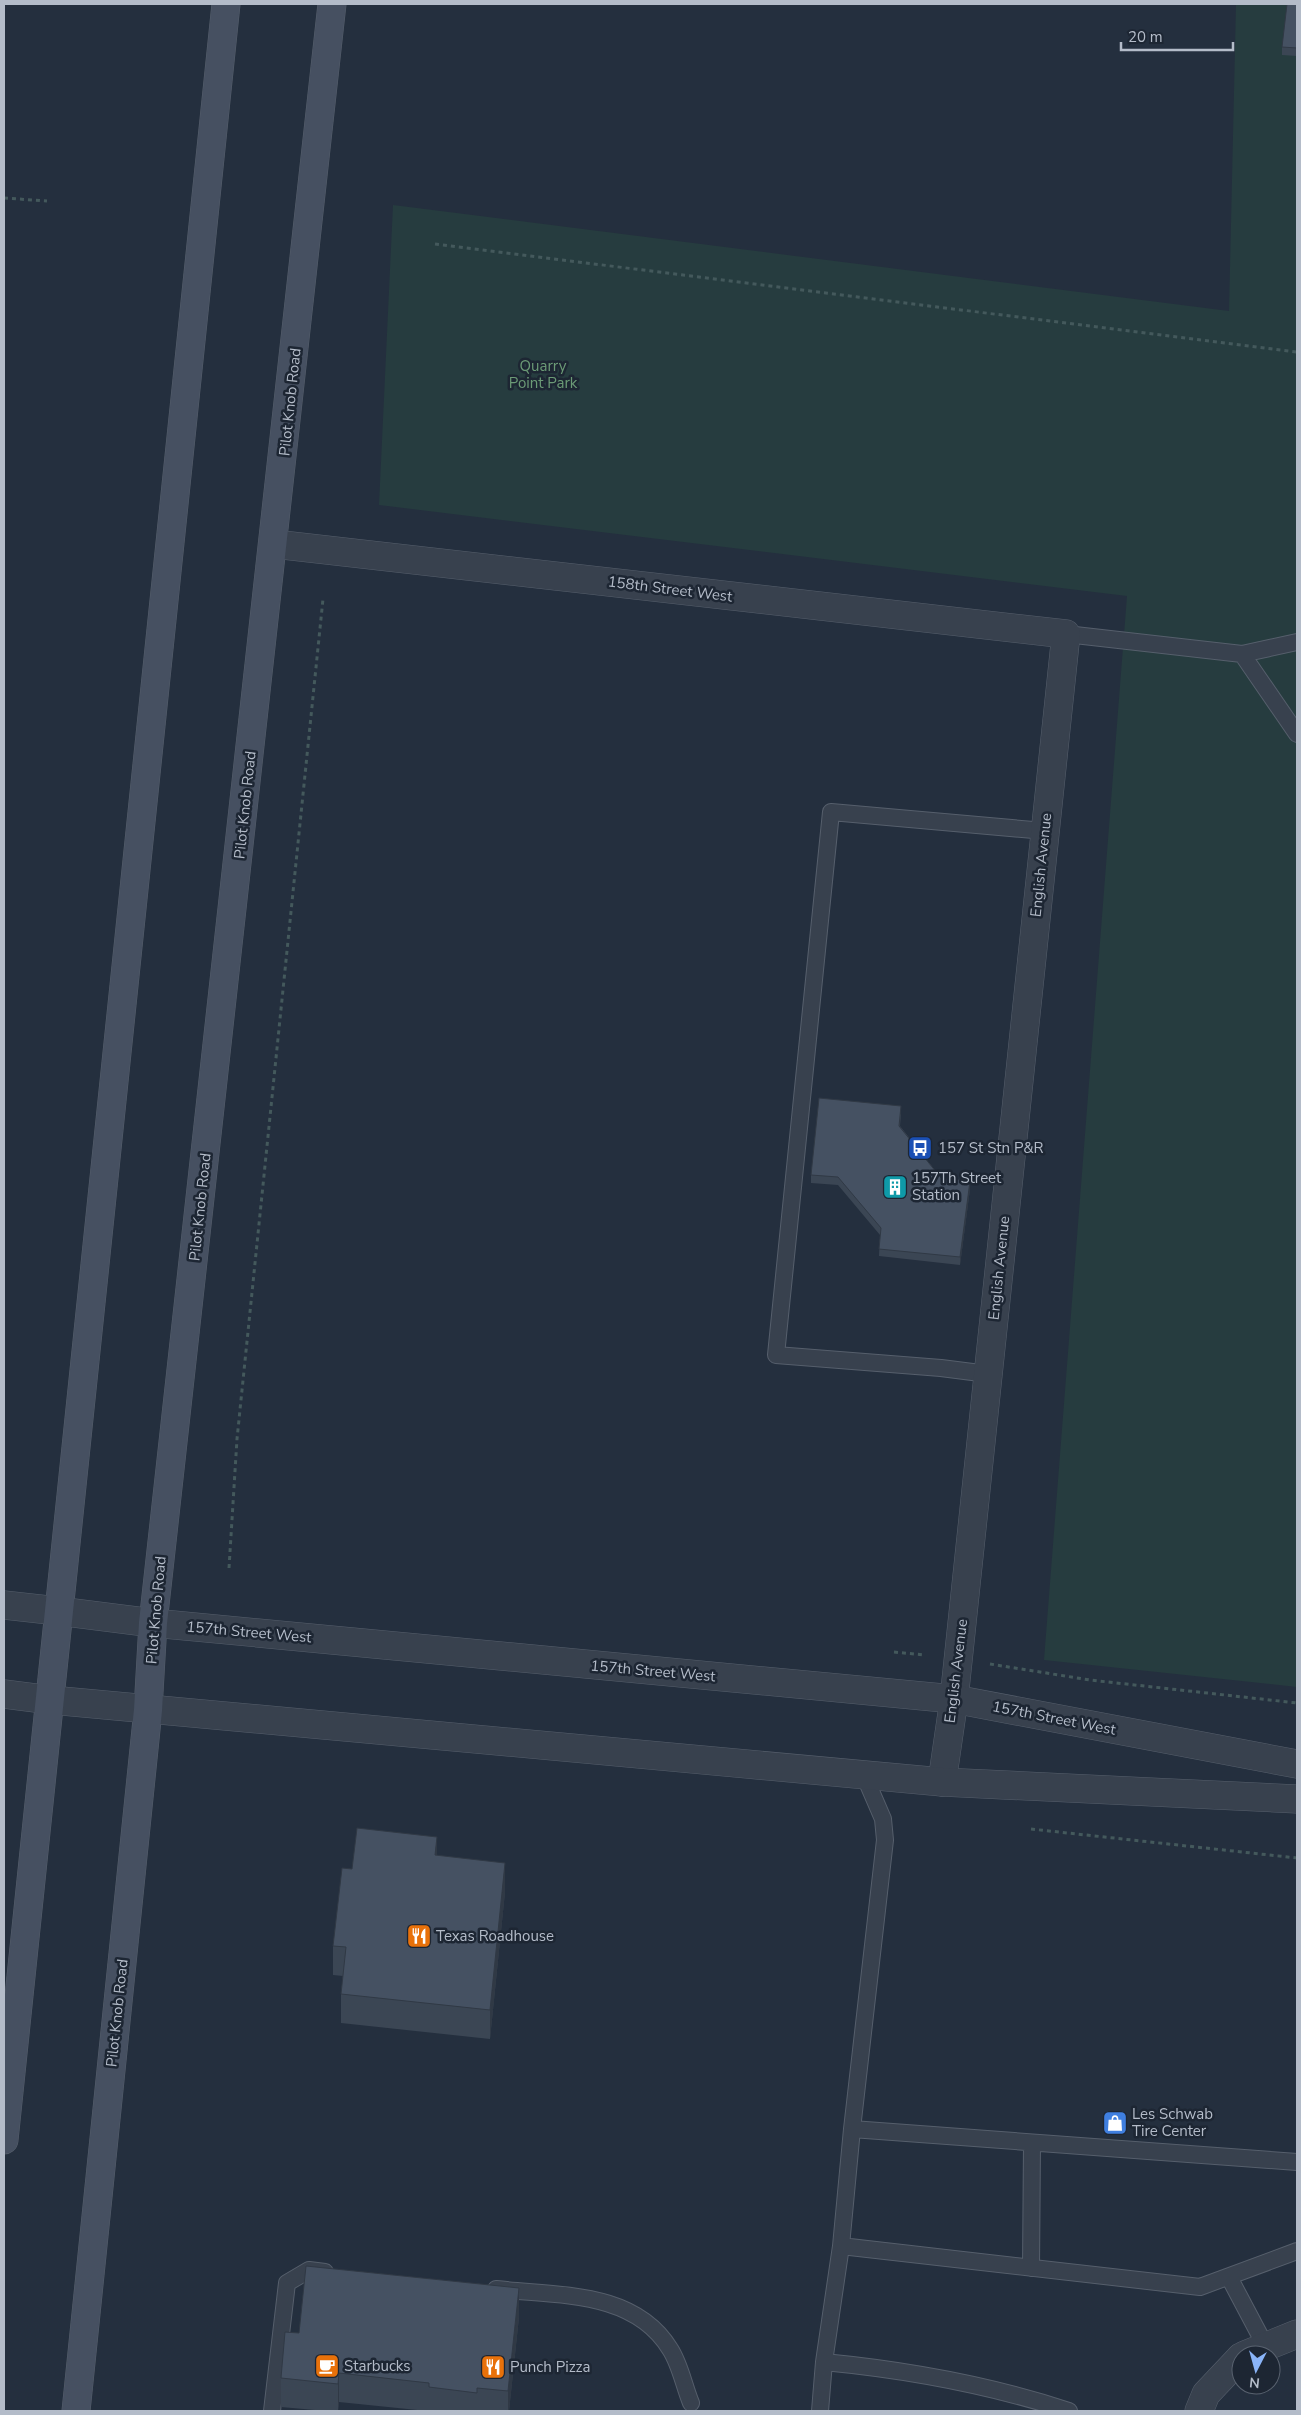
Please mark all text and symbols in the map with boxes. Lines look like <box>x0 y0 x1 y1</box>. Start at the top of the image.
scale bar <box>1121 20 1234 52</box>
text: 20 m <box>1128 27 1163 47</box>
street label: Pilot Knob Road <box>274 347 306 457</box>
park label: Quarry Point Park <box>509 356 578 393</box>
street label: 158th Street West <box>607 571 734 607</box>
street label: Pilot Knob Road <box>229 750 261 860</box>
street label: English Avenue <box>1026 812 1056 918</box>
bus stop icon: 157 St Stn P&R <box>907 1135 933 1161</box>
place label: 157 St Stn P&R <box>938 1138 1044 1158</box>
street label: Pilot Knob Road <box>184 1152 216 1262</box>
place label: 157Th Street Station <box>912 1168 1002 1205</box>
building icon: 157Th Street Station <box>882 1174 908 1200</box>
street label: English Avenue <box>984 1215 1014 1321</box>
street label: Pilot Knob Road <box>141 1555 171 1665</box>
street label: 157th Street West <box>186 1617 313 1647</box>
street label: English Avenue <box>940 1618 972 1724</box>
street label: 157th Street West <box>590 1656 717 1686</box>
street label: 157th Street West <box>991 1696 1118 1740</box>
restaurant icon: Texas Roadhouse <box>406 1923 432 1949</box>
place label: Texas Roadhouse <box>436 1926 554 1946</box>
street label: Pilot Knob Road <box>101 1958 133 2068</box>
place label: Les Schwab Tire Center <box>1132 2104 1213 2141</box>
shop icon: Les Schwab Tire Center <box>1102 2110 1128 2136</box>
north arrow <box>1231 2345 1281 2395</box>
cafe icon: Starbucks <box>314 2353 340 2379</box>
restaurant icon: Punch Pizza <box>480 2354 506 2380</box>
place label: Starbucks <box>344 2356 410 2376</box>
place label: Punch Pizza <box>510 2357 590 2377</box>
text: N <box>1248 2372 1261 2392</box>

